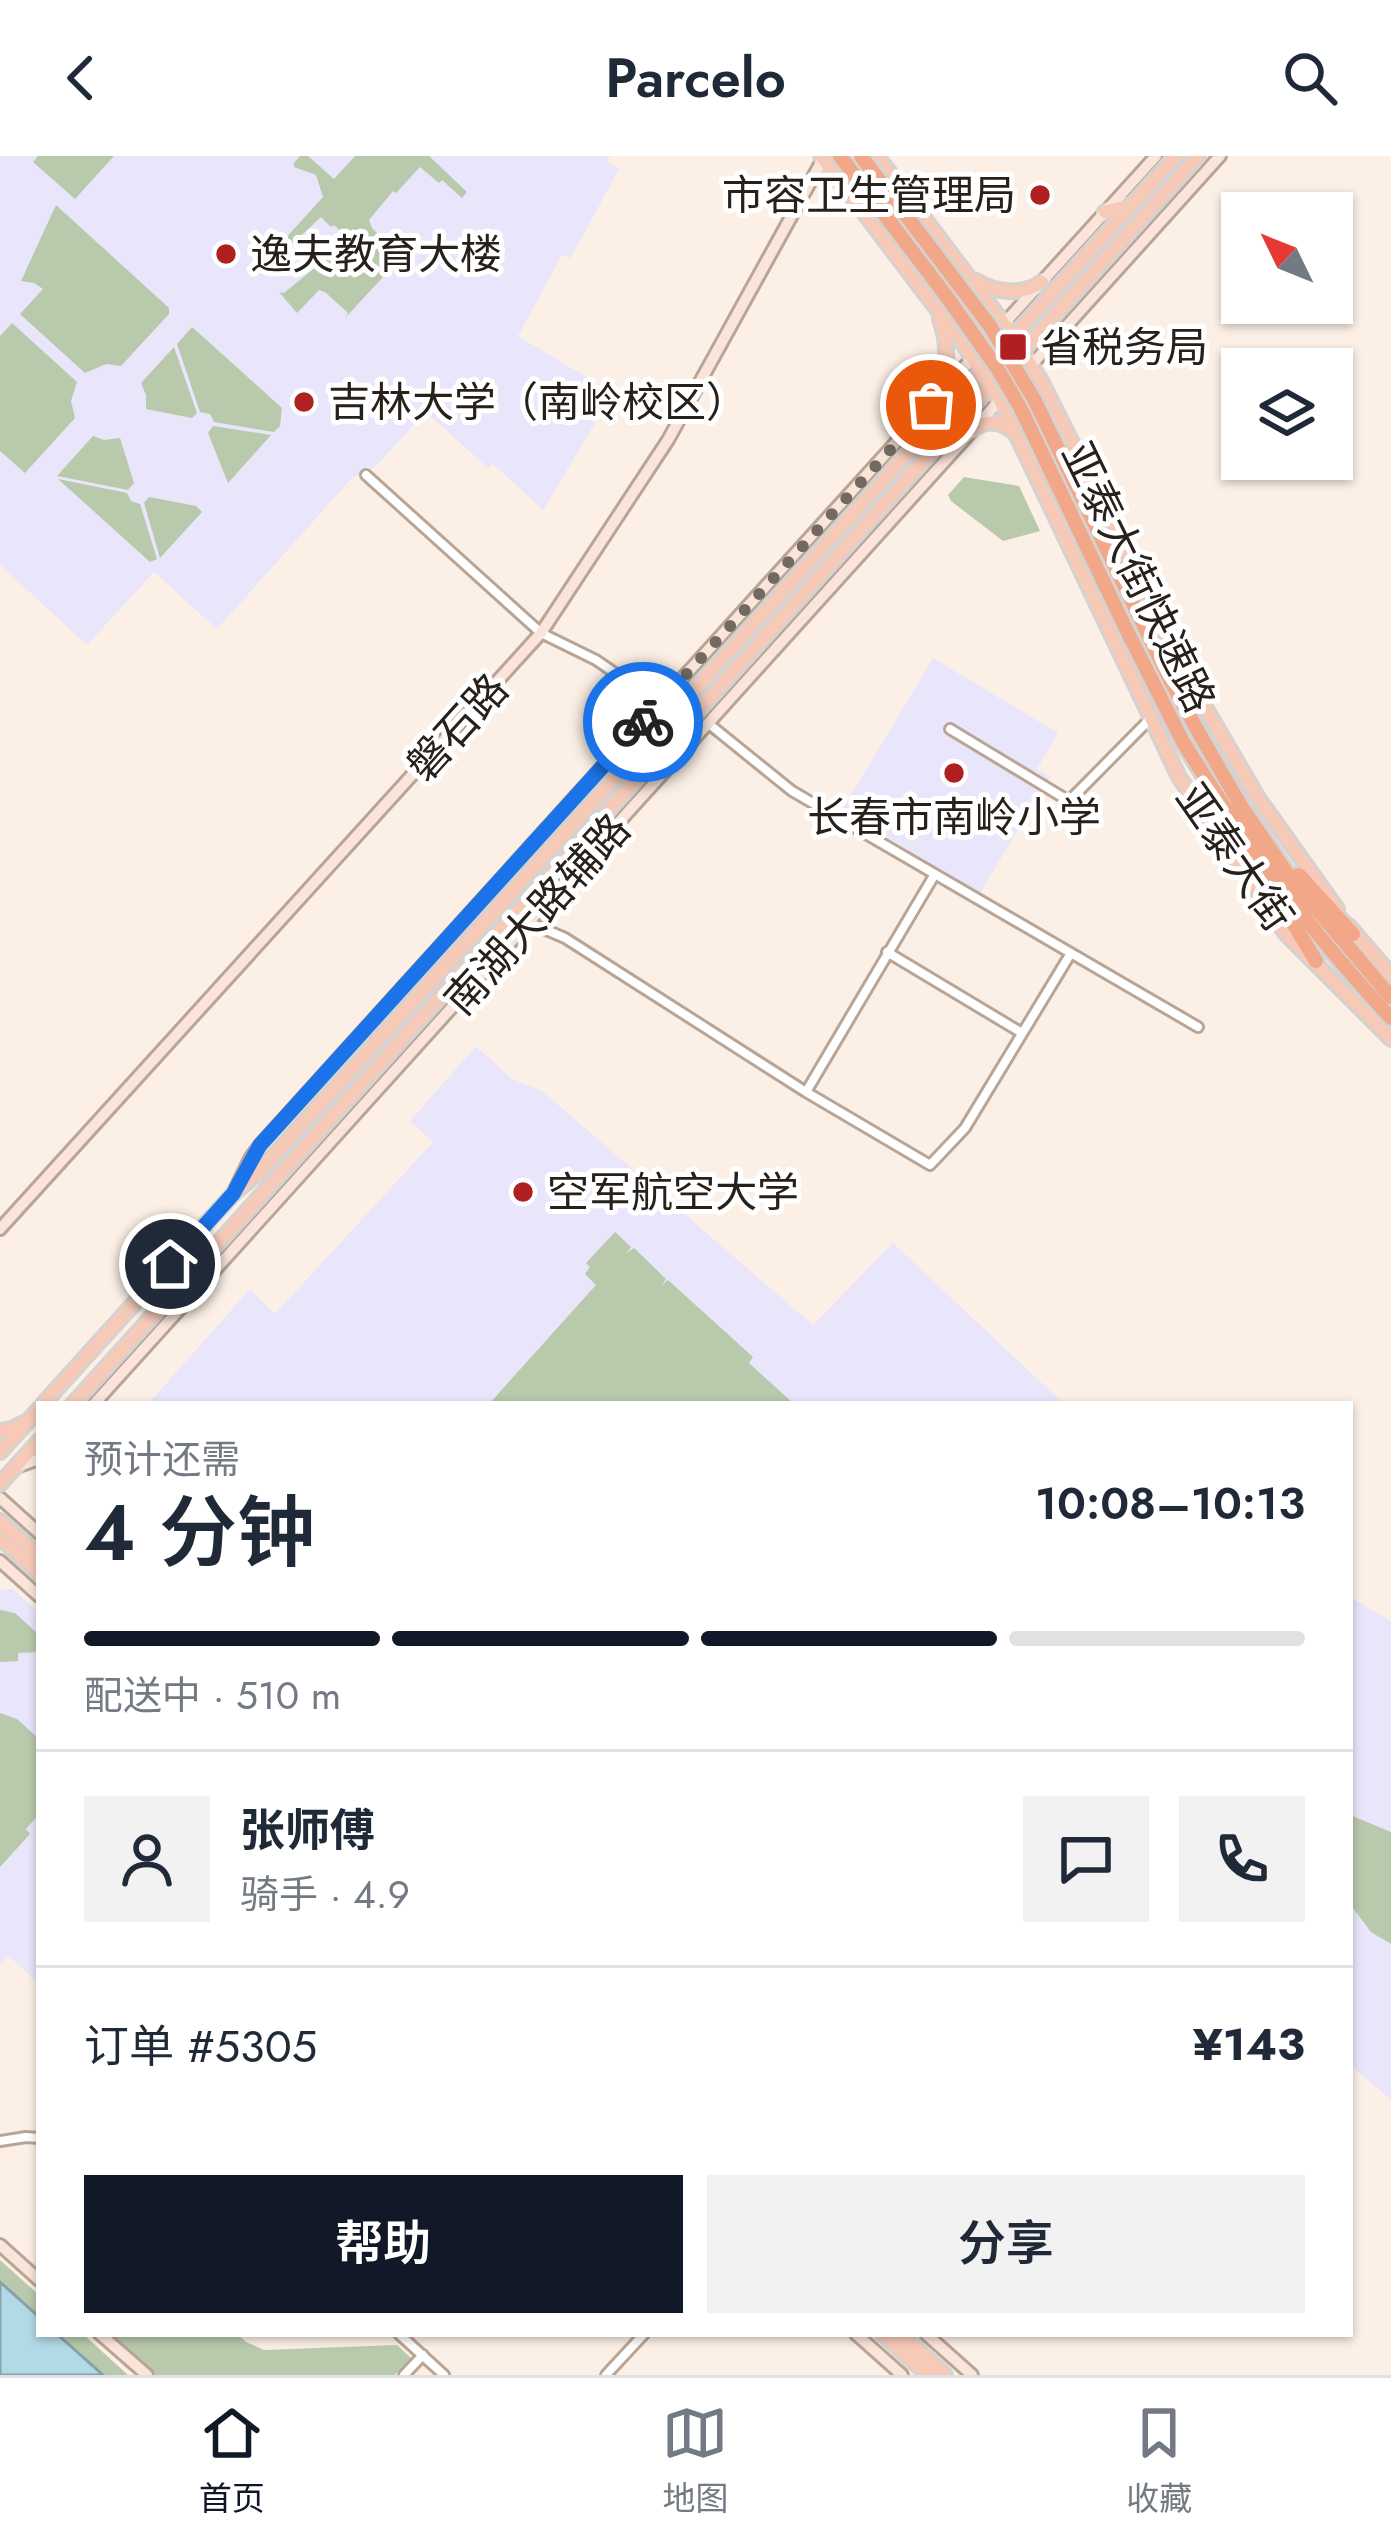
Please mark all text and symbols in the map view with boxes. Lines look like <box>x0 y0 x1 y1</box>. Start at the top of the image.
text: Parcelo <box>605 39 786 117</box>
icon: back <box>48 45 114 111</box>
icon: search <box>1277 45 1343 111</box>
place label: 市容卫生管理局 <box>722 165 1016 226</box>
marker: 市容卫生管理局 <box>1027 182 1053 208</box>
north arrow <box>1221 192 1353 324</box>
map controls <box>1221 192 1353 480</box>
place label: 逸夫教育大楼 <box>250 224 502 285</box>
marker: 逸夫教育大楼 <box>213 241 239 267</box>
place label: 省税务局 <box>1040 317 1208 378</box>
marker: 省税务局 <box>997 331 1029 363</box>
button: layers <box>1221 348 1353 480</box>
pin <box>880 354 982 456</box>
place label: 吉林大学（南岭校区） <box>328 372 748 433</box>
icon: bag <box>898 372 964 438</box>
marker: 吉林大学（南岭校区） <box>291 389 317 415</box>
street label: 亚泰大街快速路 <box>1047 432 1230 723</box>
street label: 磐石路 <box>393 660 522 795</box>
courier <box>583 662 703 782</box>
icon: bike <box>610 689 676 755</box>
marker: 长春市南岭小学 <box>941 760 967 786</box>
street label: 亚泰大街 <box>1161 771 1308 944</box>
place label: 长春市南岭小学 <box>807 787 1101 848</box>
street label: 南湖大路辅路 <box>430 800 644 1028</box>
place label: 空军航空大学 <box>547 1162 799 1223</box>
marker: 空军航空大学 <box>510 1179 536 1205</box>
pin <box>119 1213 221 1315</box>
icon: home <box>137 1231 203 1297</box>
text: 预计还需 <box>84 1431 240 1488</box>
text: 10:08–10:13 <box>1035 1471 1305 1536</box>
text: 4 分钟 <box>84 1477 315 1589</box>
text: 配送中 · 510 m <box>84 1667 341 1724</box>
button: person <box>84 1796 210 1922</box>
button: chat <box>1023 1796 1149 1922</box>
button: phone <box>1179 1796 1305 1922</box>
text: 张师傅 <box>240 1798 375 1863</box>
text: 骑手 · 4.9 <box>240 1866 410 1923</box>
text: ¥143 <box>1193 2012 1305 2077</box>
text: 订单 #5305 <box>84 2014 317 2079</box>
button: 帮助 <box>84 2175 683 2313</box>
button: 分享 <box>707 2175 1305 2313</box>
tab: 首页 <box>199 2400 265 2522</box>
tab: 地图 <box>662 2400 728 2522</box>
tab: 收藏 <box>1126 2400 1192 2522</box>

